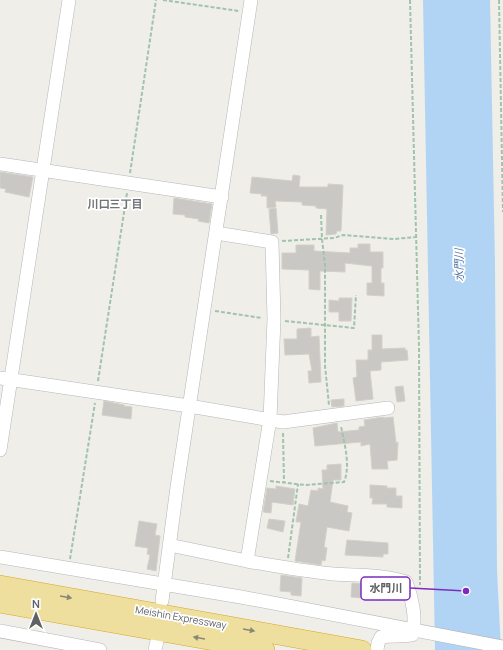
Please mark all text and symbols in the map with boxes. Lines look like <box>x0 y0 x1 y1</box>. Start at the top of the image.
district label: 川口三丁目 <box>88 196 143 211</box>
water label: 水門川 <box>451 247 466 282</box>
callout: 水門川 <box>361 577 410 600</box>
text: 水門川 <box>370 580 403 595</box>
north arrow <box>16 594 56 634</box>
one-way arrow <box>60 594 72 600</box>
text: N <box>32 596 40 611</box>
street label: Meishin Expressway <box>134 602 228 632</box>
one-way arrow <box>243 627 255 633</box>
one-way arrow <box>193 635 206 641</box>

